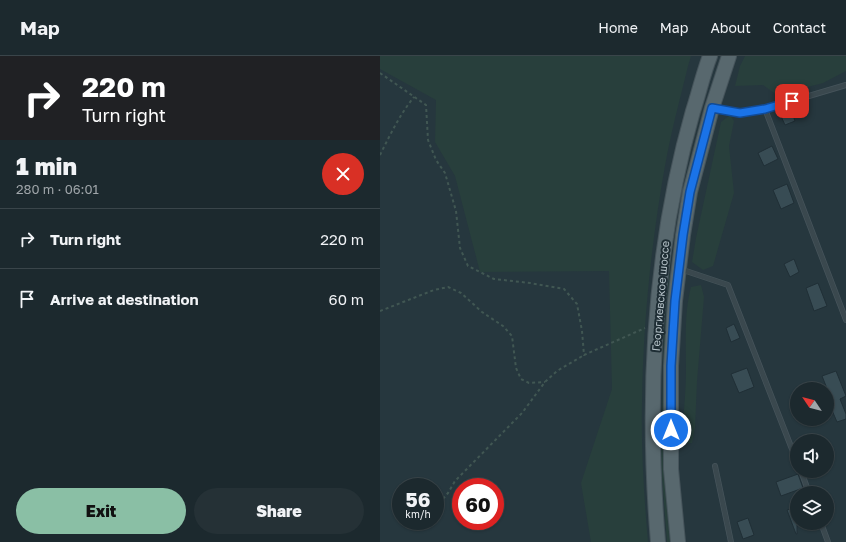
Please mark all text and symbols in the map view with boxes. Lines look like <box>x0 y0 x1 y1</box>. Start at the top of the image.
text: Map <box>20 16 60 39</box>
text: Home <box>598 19 638 36</box>
text: Map <box>660 19 688 36</box>
text: About <box>710 19 751 36</box>
text: Contact <box>773 19 826 36</box>
text: 220 m <box>82 70 166 103</box>
icon: right <box>16 72 68 124</box>
pin <box>775 84 809 118</box>
icon: arrive <box>781 90 803 112</box>
text: Turn right <box>82 104 166 126</box>
text: 1 min <box>16 151 77 180</box>
button: close <box>322 153 364 195</box>
text: 280 m · 06:01 <box>16 181 99 197</box>
icon: right <box>16 228 38 250</box>
text: Turn right <box>50 230 121 248</box>
text: 220 m <box>320 230 364 248</box>
street label: Георгиевское шоссе <box>649 240 671 352</box>
icon: arrive <box>16 288 38 310</box>
text: Arrive at destination <box>50 290 199 308</box>
text: 60 m <box>329 290 364 308</box>
north arrow <box>790 382 834 426</box>
map controls <box>790 382 834 530</box>
position arrow <box>650 409 692 451</box>
button: sound <box>790 434 834 478</box>
speed limit sign: 60 <box>452 478 504 530</box>
button: layers <box>790 486 834 530</box>
text: 56 <box>406 487 430 511</box>
button: Exit <box>16 488 186 534</box>
button: Share <box>194 488 364 534</box>
text: km/h <box>405 508 431 520</box>

